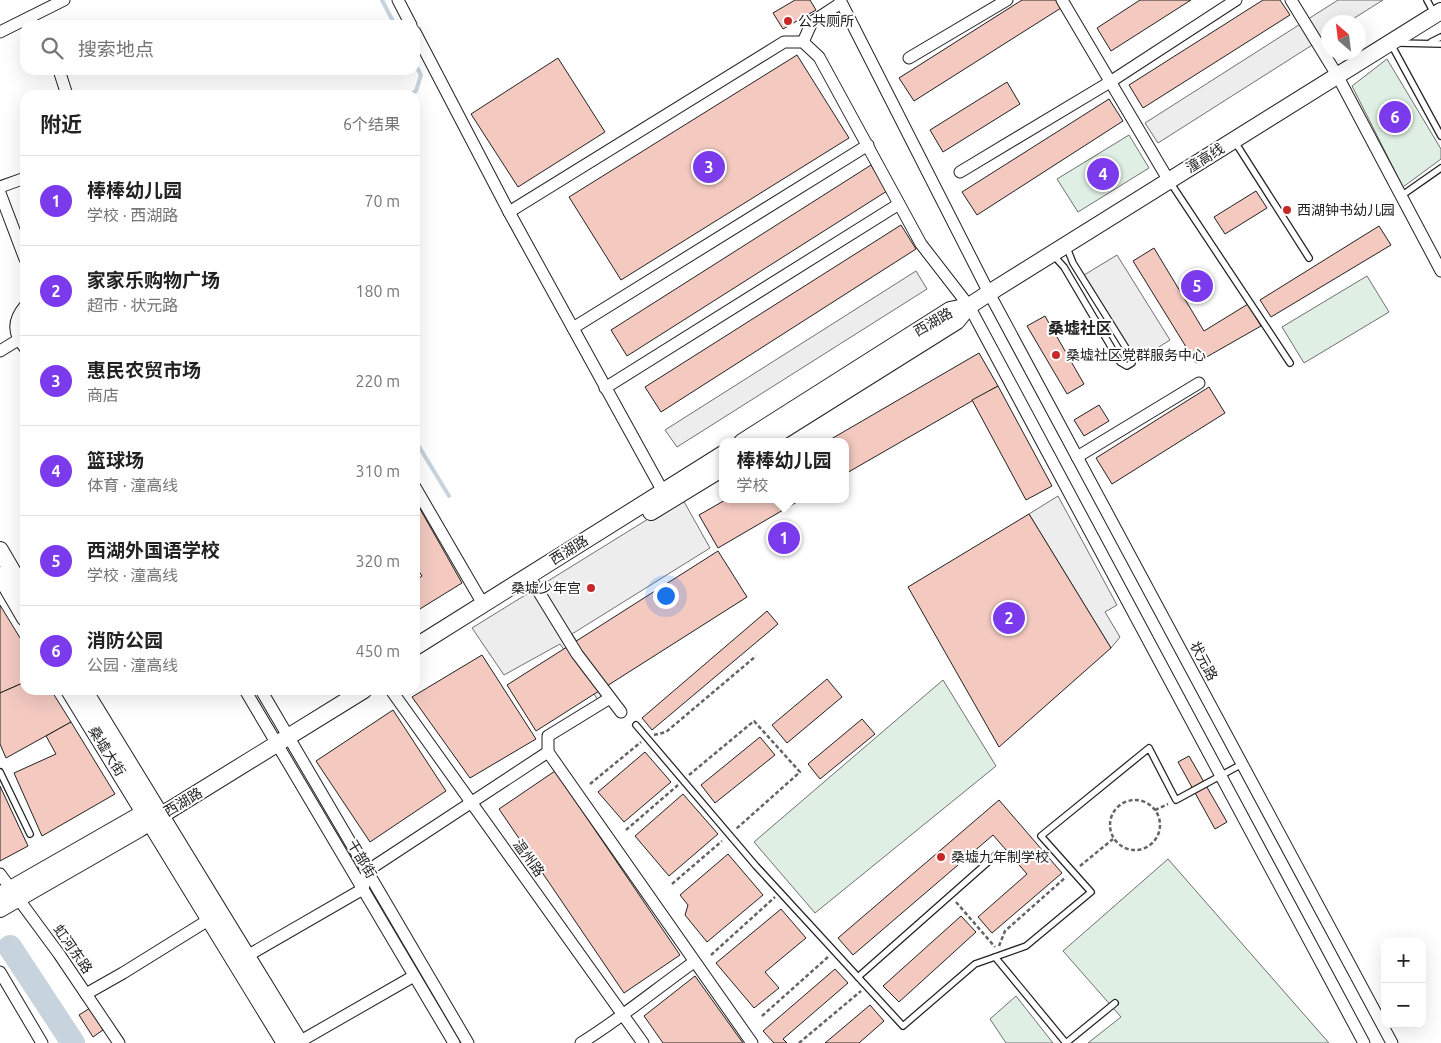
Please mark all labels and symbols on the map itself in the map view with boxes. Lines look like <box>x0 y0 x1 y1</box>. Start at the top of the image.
place label: 公共厕所 <box>798 13 854 29</box>
marker: 公共厕所 <box>782 15 794 27</box>
north arrow <box>1321 15 1366 60</box>
pin: 6 <box>1379 98 1411 136</box>
street label: 潼高线 <box>1183 140 1227 176</box>
pin: 3 <box>693 148 725 186</box>
pin: 4 <box>1087 155 1119 193</box>
place label: 西湖钟书幼儿园 <box>1297 202 1395 218</box>
marker: 西湖钟书幼儿园 <box>1281 204 1293 216</box>
pin: 5 <box>1181 267 1213 305</box>
street label: 西湖路 <box>911 305 955 339</box>
district label: 桑墟社区 <box>1048 319 1112 337</box>
place label: 桑墟社区党群服务中心 <box>1066 347 1206 363</box>
marker: 桑墟社区党群服务中心 <box>1050 349 1062 361</box>
pin: 1 <box>768 519 800 557</box>
street label: 西湖路 <box>547 532 591 568</box>
place label: 桑墟少年宫 <box>511 580 581 596</box>
marker: 桑墟少年宫 <box>585 582 597 594</box>
your location <box>653 583 679 609</box>
pin: 2 <box>993 599 1025 637</box>
street label: 状元路 <box>1187 639 1221 683</box>
street label: 桑墟大街 <box>85 723 129 779</box>
street label: 西湖路 <box>161 784 205 820</box>
street label: 温州路 <box>510 836 548 880</box>
street label: 干部街 <box>344 837 380 881</box>
place label: 桑墟九年制学校 <box>951 849 1049 865</box>
marker: 桑墟九年制学校 <box>935 851 947 863</box>
street label: 虹河东路 <box>50 921 96 977</box>

